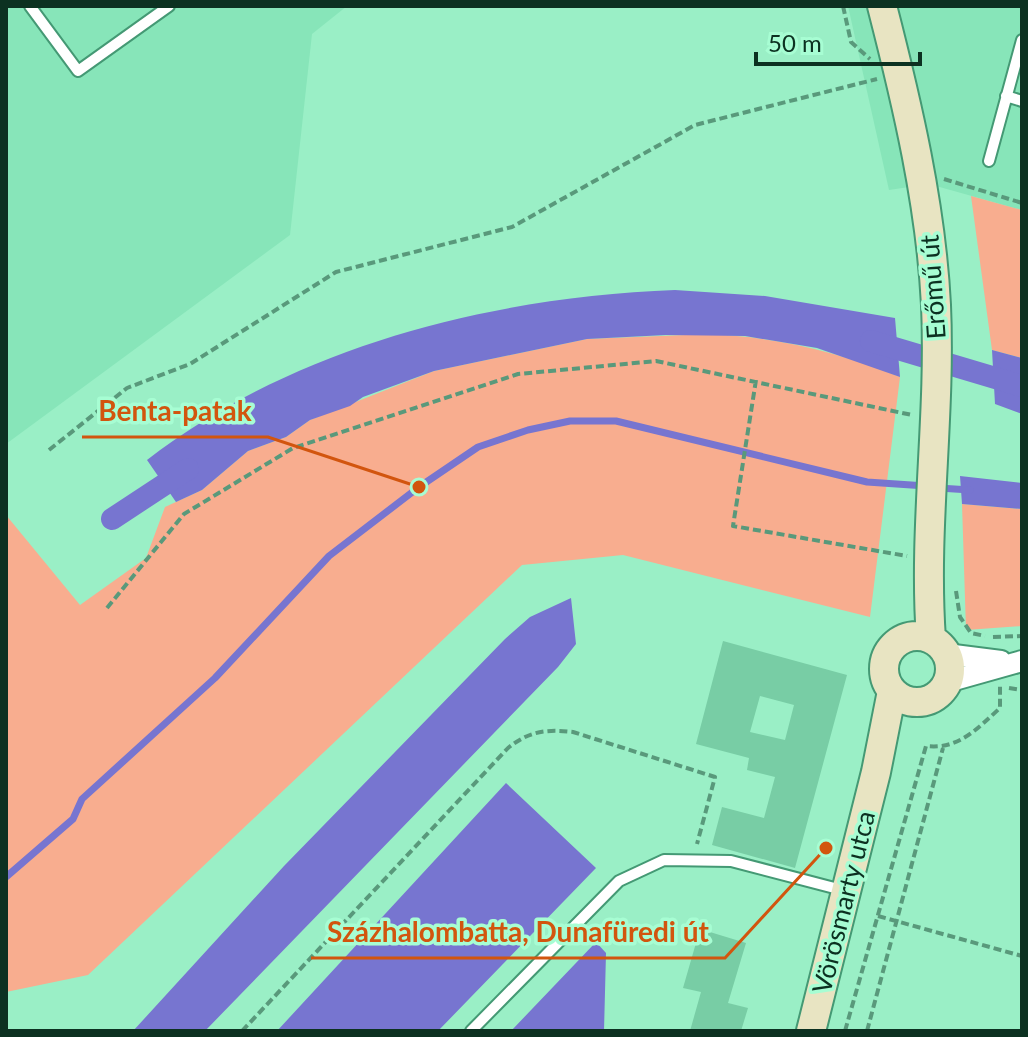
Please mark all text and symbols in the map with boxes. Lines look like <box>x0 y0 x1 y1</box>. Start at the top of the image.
scale bar <box>756 16 920 66</box>
text: 50 m <box>768 28 822 57</box>
street label: Erőmű út <box>912 233 952 340</box>
callout: Benta-patak <box>82 385 268 437</box>
text: Benta-patak <box>98 393 252 427</box>
street label: Vörösmarty utca <box>805 807 881 997</box>
callout: Százhalombatta, Dunafüredi út <box>311 906 725 958</box>
text: Százhalombatta, Dunafüredi út <box>327 914 710 948</box>

